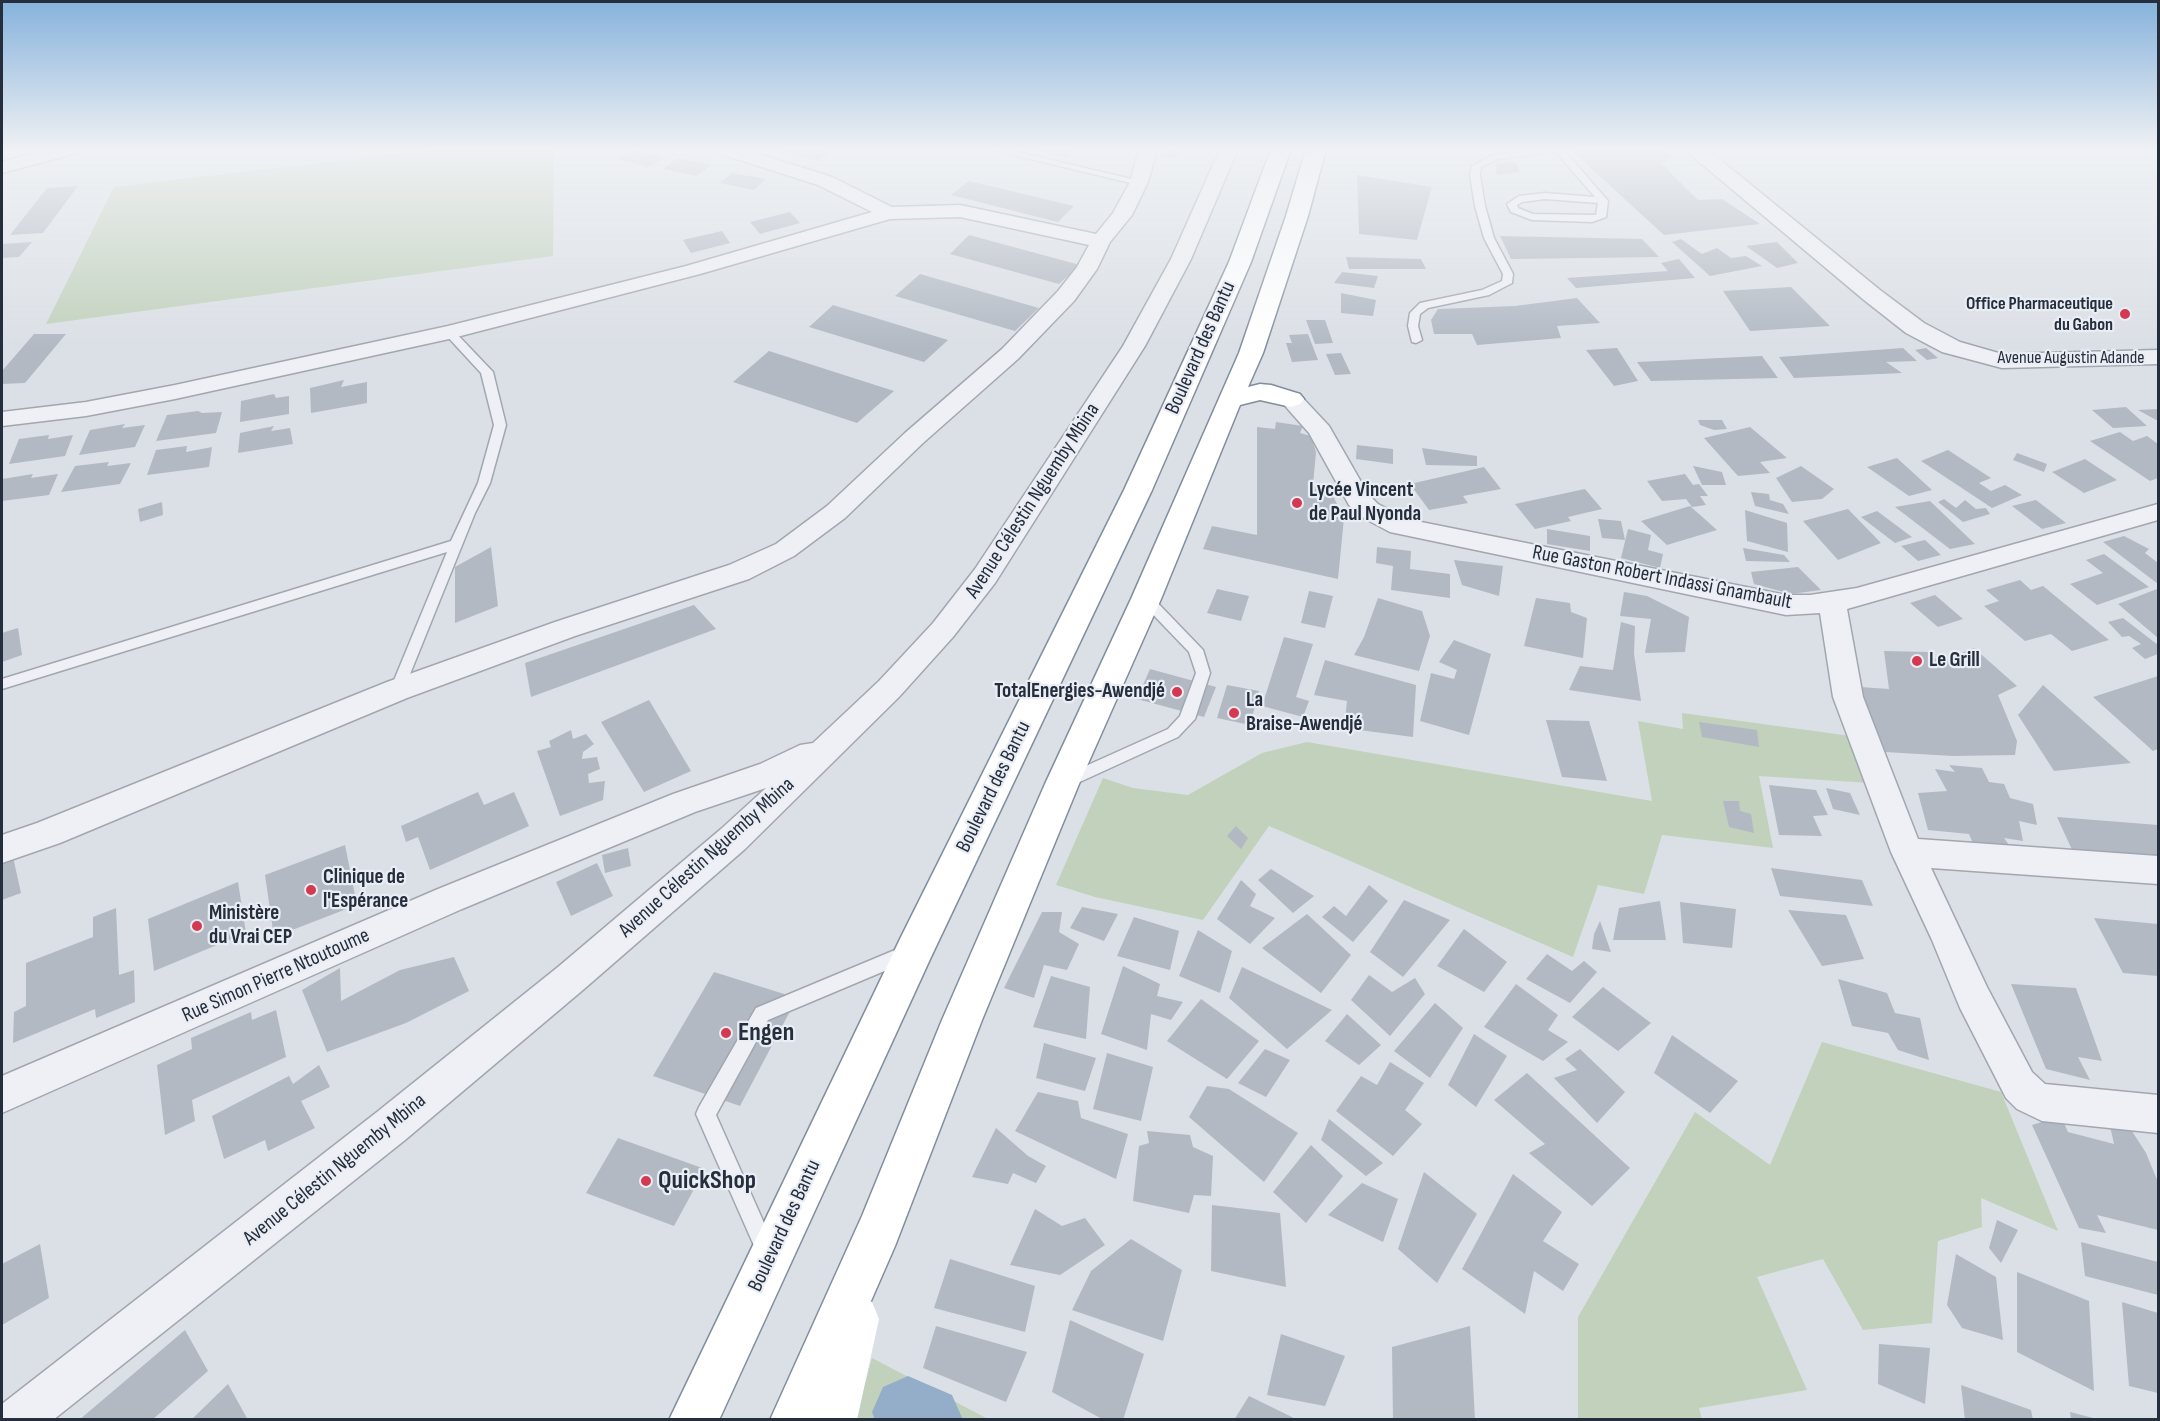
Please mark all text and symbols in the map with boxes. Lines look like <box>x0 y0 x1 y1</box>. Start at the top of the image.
street label: Boulevard des Bantu <box>1160 278 1242 418</box>
place label: Office Pharmaceutique du Gabon <box>1966 293 2113 336</box>
marker: Office Pharmaceutique du Gabon <box>2118 307 2132 321</box>
street label: Avenue Augustin Adande <box>1997 347 2145 369</box>
street label: Avenue Célestin Nguemby Mbina <box>960 399 1106 603</box>
place label: Lycée Vincent de Paul Nyonda <box>1309 478 1421 528</box>
marker: Lycée Vincent de Paul Nyonda <box>1290 496 1304 510</box>
street label: Rue Gaston Robert Indassi Gnambault <box>1530 540 1794 616</box>
place label: Le Grill <box>1929 648 1980 674</box>
marker: Le Grill <box>1910 654 1924 668</box>
place label: TotalEnergies-Awendjé <box>994 679 1165 705</box>
marker: TotalEnergies-Awendjé <box>1170 685 1184 699</box>
place label: La Braise-Awendjé <box>1246 688 1363 738</box>
marker: La Braise-Awendjé <box>1227 706 1241 720</box>
street label: Boulevard des Bantu <box>951 717 1037 857</box>
street label: Avenue Célestin Nguemby Mbina <box>614 772 800 944</box>
place label: Clinique de l'Espérance <box>323 865 408 915</box>
marker: Clinique de l'Espérance <box>304 883 318 897</box>
place label: Ministère du Vrai CEP <box>209 901 292 951</box>
marker: Ministère du Vrai CEP <box>190 919 204 933</box>
street label: Rue Simon Pierre Ntoutoume <box>178 923 374 1029</box>
place label: Engen <box>738 1017 794 1049</box>
marker: Engen <box>719 1026 733 1040</box>
street label: Avenue Célestin Nguemby Mbina <box>239 1089 431 1251</box>
street label: Boulevard des Bantu <box>743 1156 827 1296</box>
place label: QuickShop <box>658 1165 756 1197</box>
marker: QuickShop <box>639 1174 653 1188</box>

